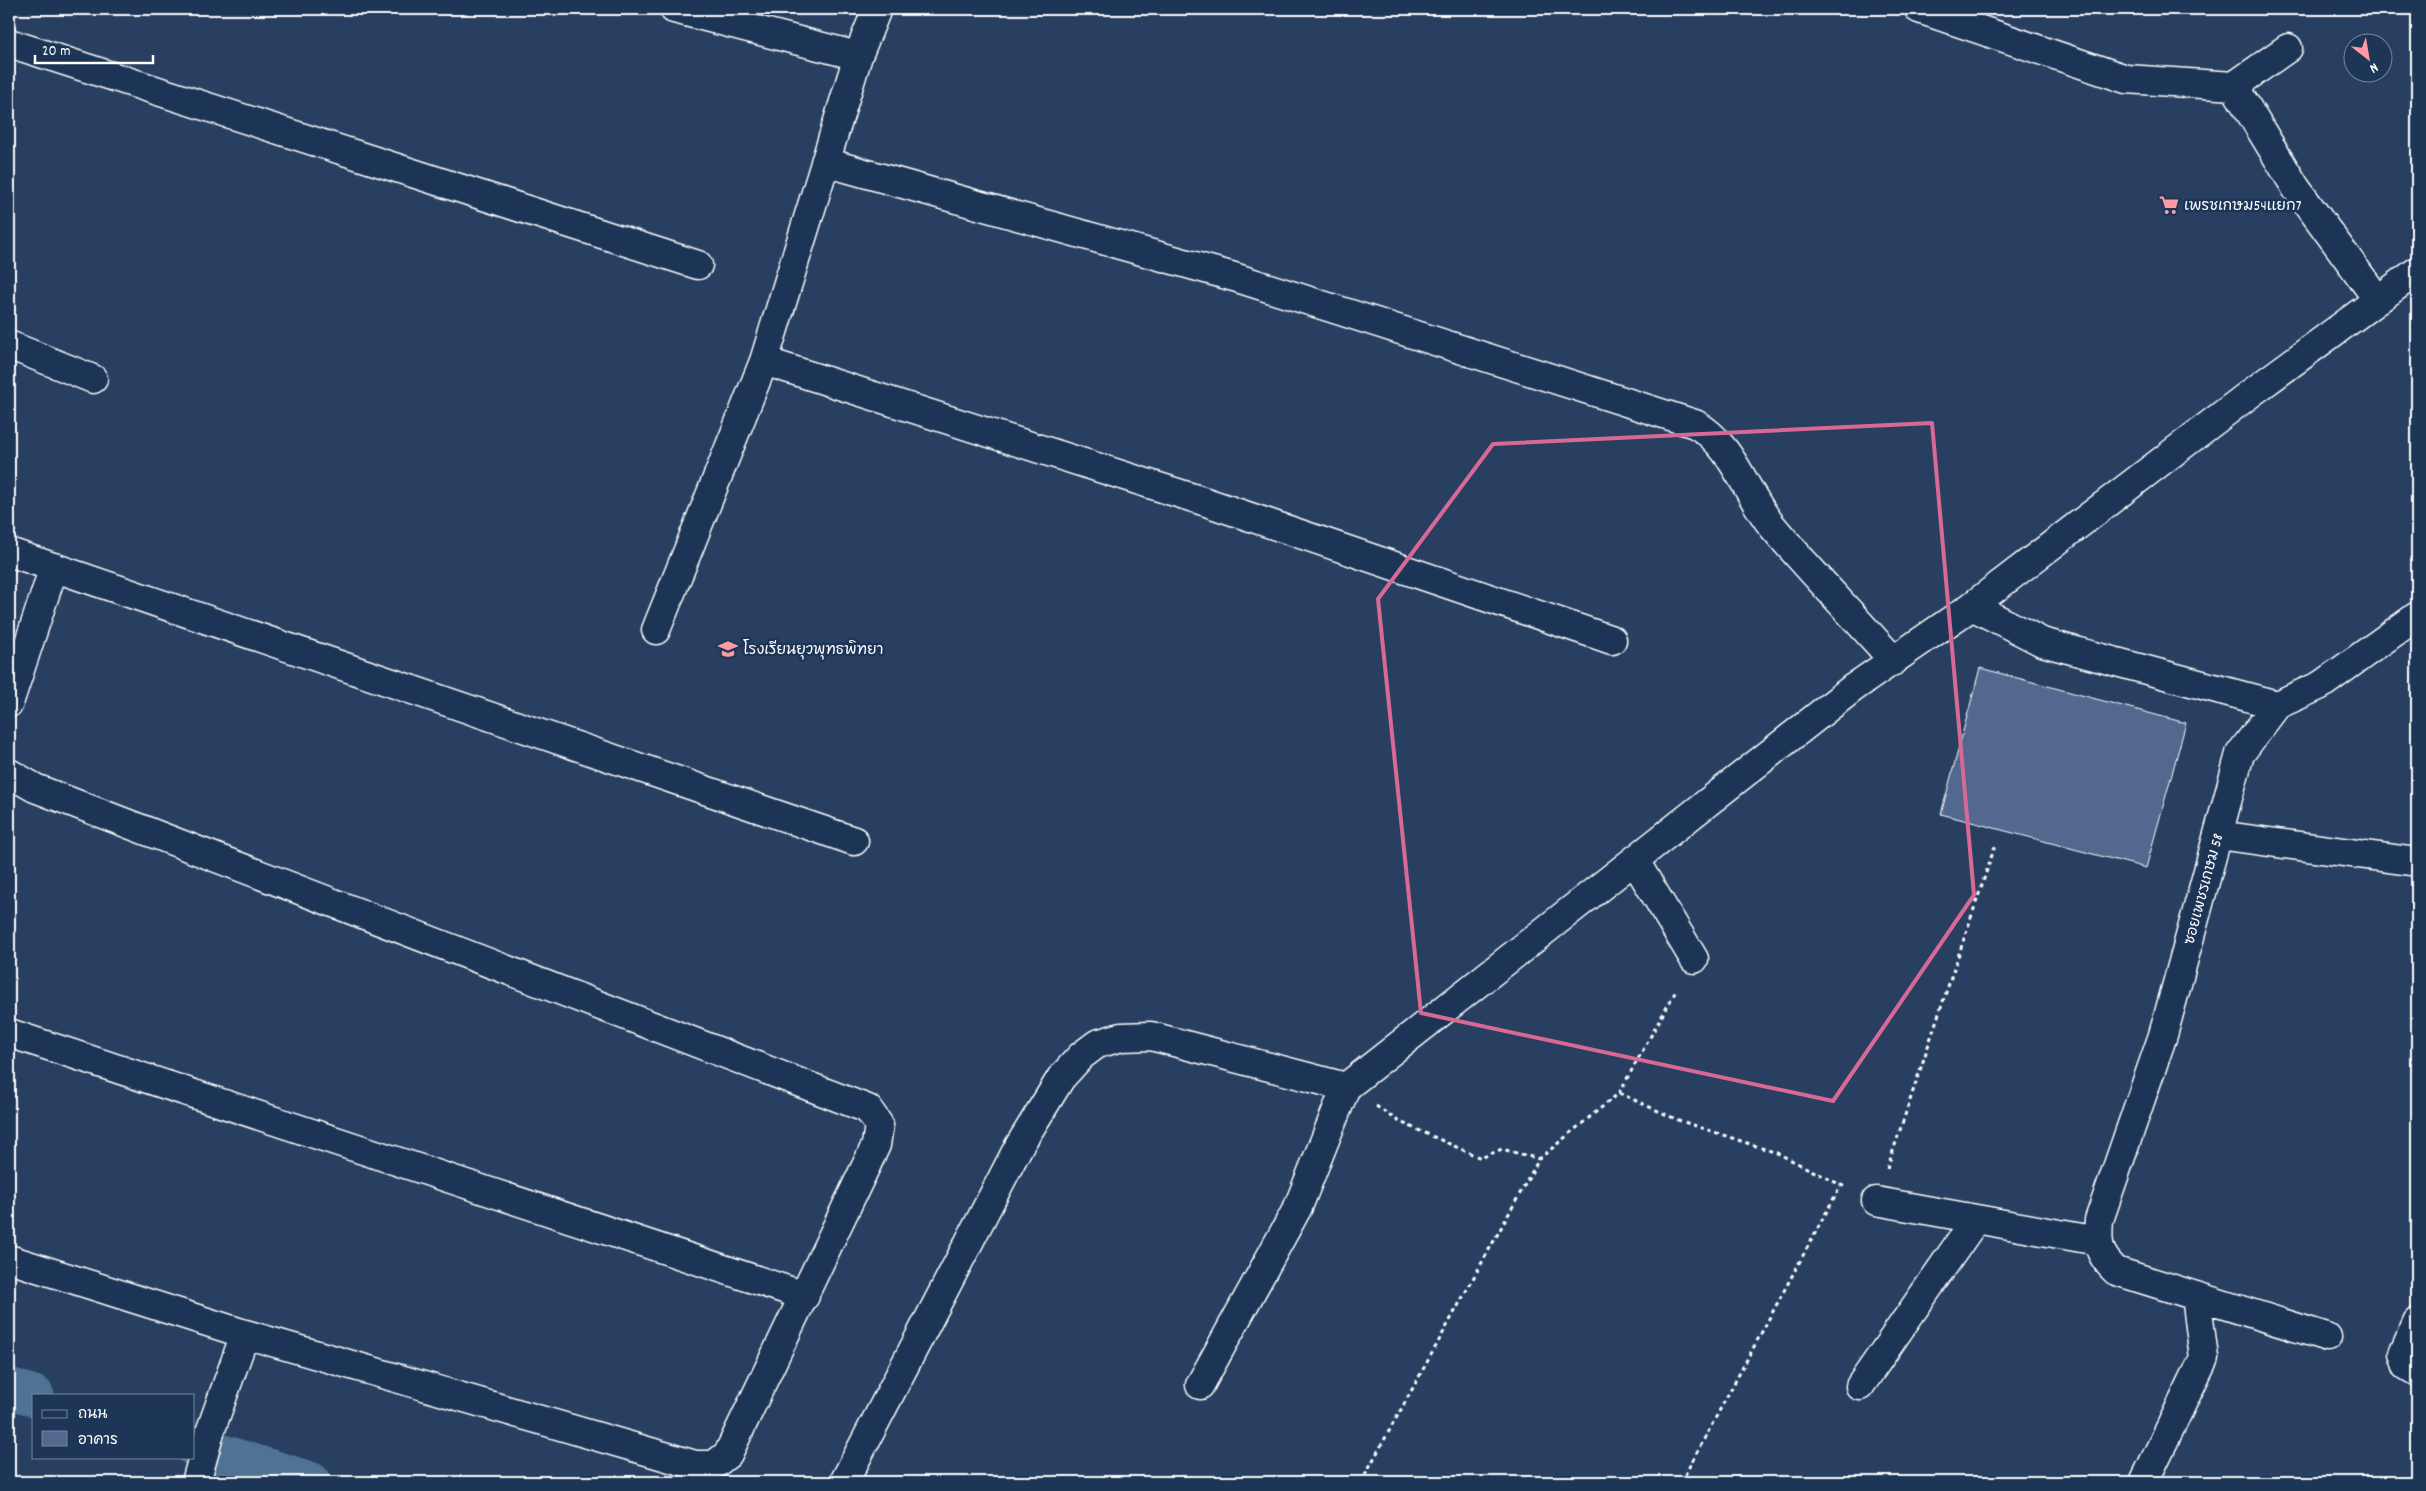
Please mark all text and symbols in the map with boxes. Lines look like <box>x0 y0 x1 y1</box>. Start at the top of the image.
scale bar <box>35 32 152 64</box>
north arrow <box>2344 32 2394 82</box>
text: 20 m <box>42 41 70 63</box>
text: N <box>2365 57 2382 78</box>
supermarket icon: เพรชเกษม54แยก7 <box>2158 194 2180 216</box>
place label: เพรชเกษม54แยก7 <box>2184 196 2302 218</box>
school or university icon: โรงเรียนยุวพุทธพิทยา <box>717 638 739 660</box>
place label: โรงเรียนยุวพุทธพิทยา <box>743 639 884 662</box>
street label: ซอยเพชรเกษม 58 <box>2180 831 2230 948</box>
legend <box>32 1394 195 1458</box>
text: ถนน <box>78 1404 107 1426</box>
text: อาคาร <box>78 1430 118 1452</box>

